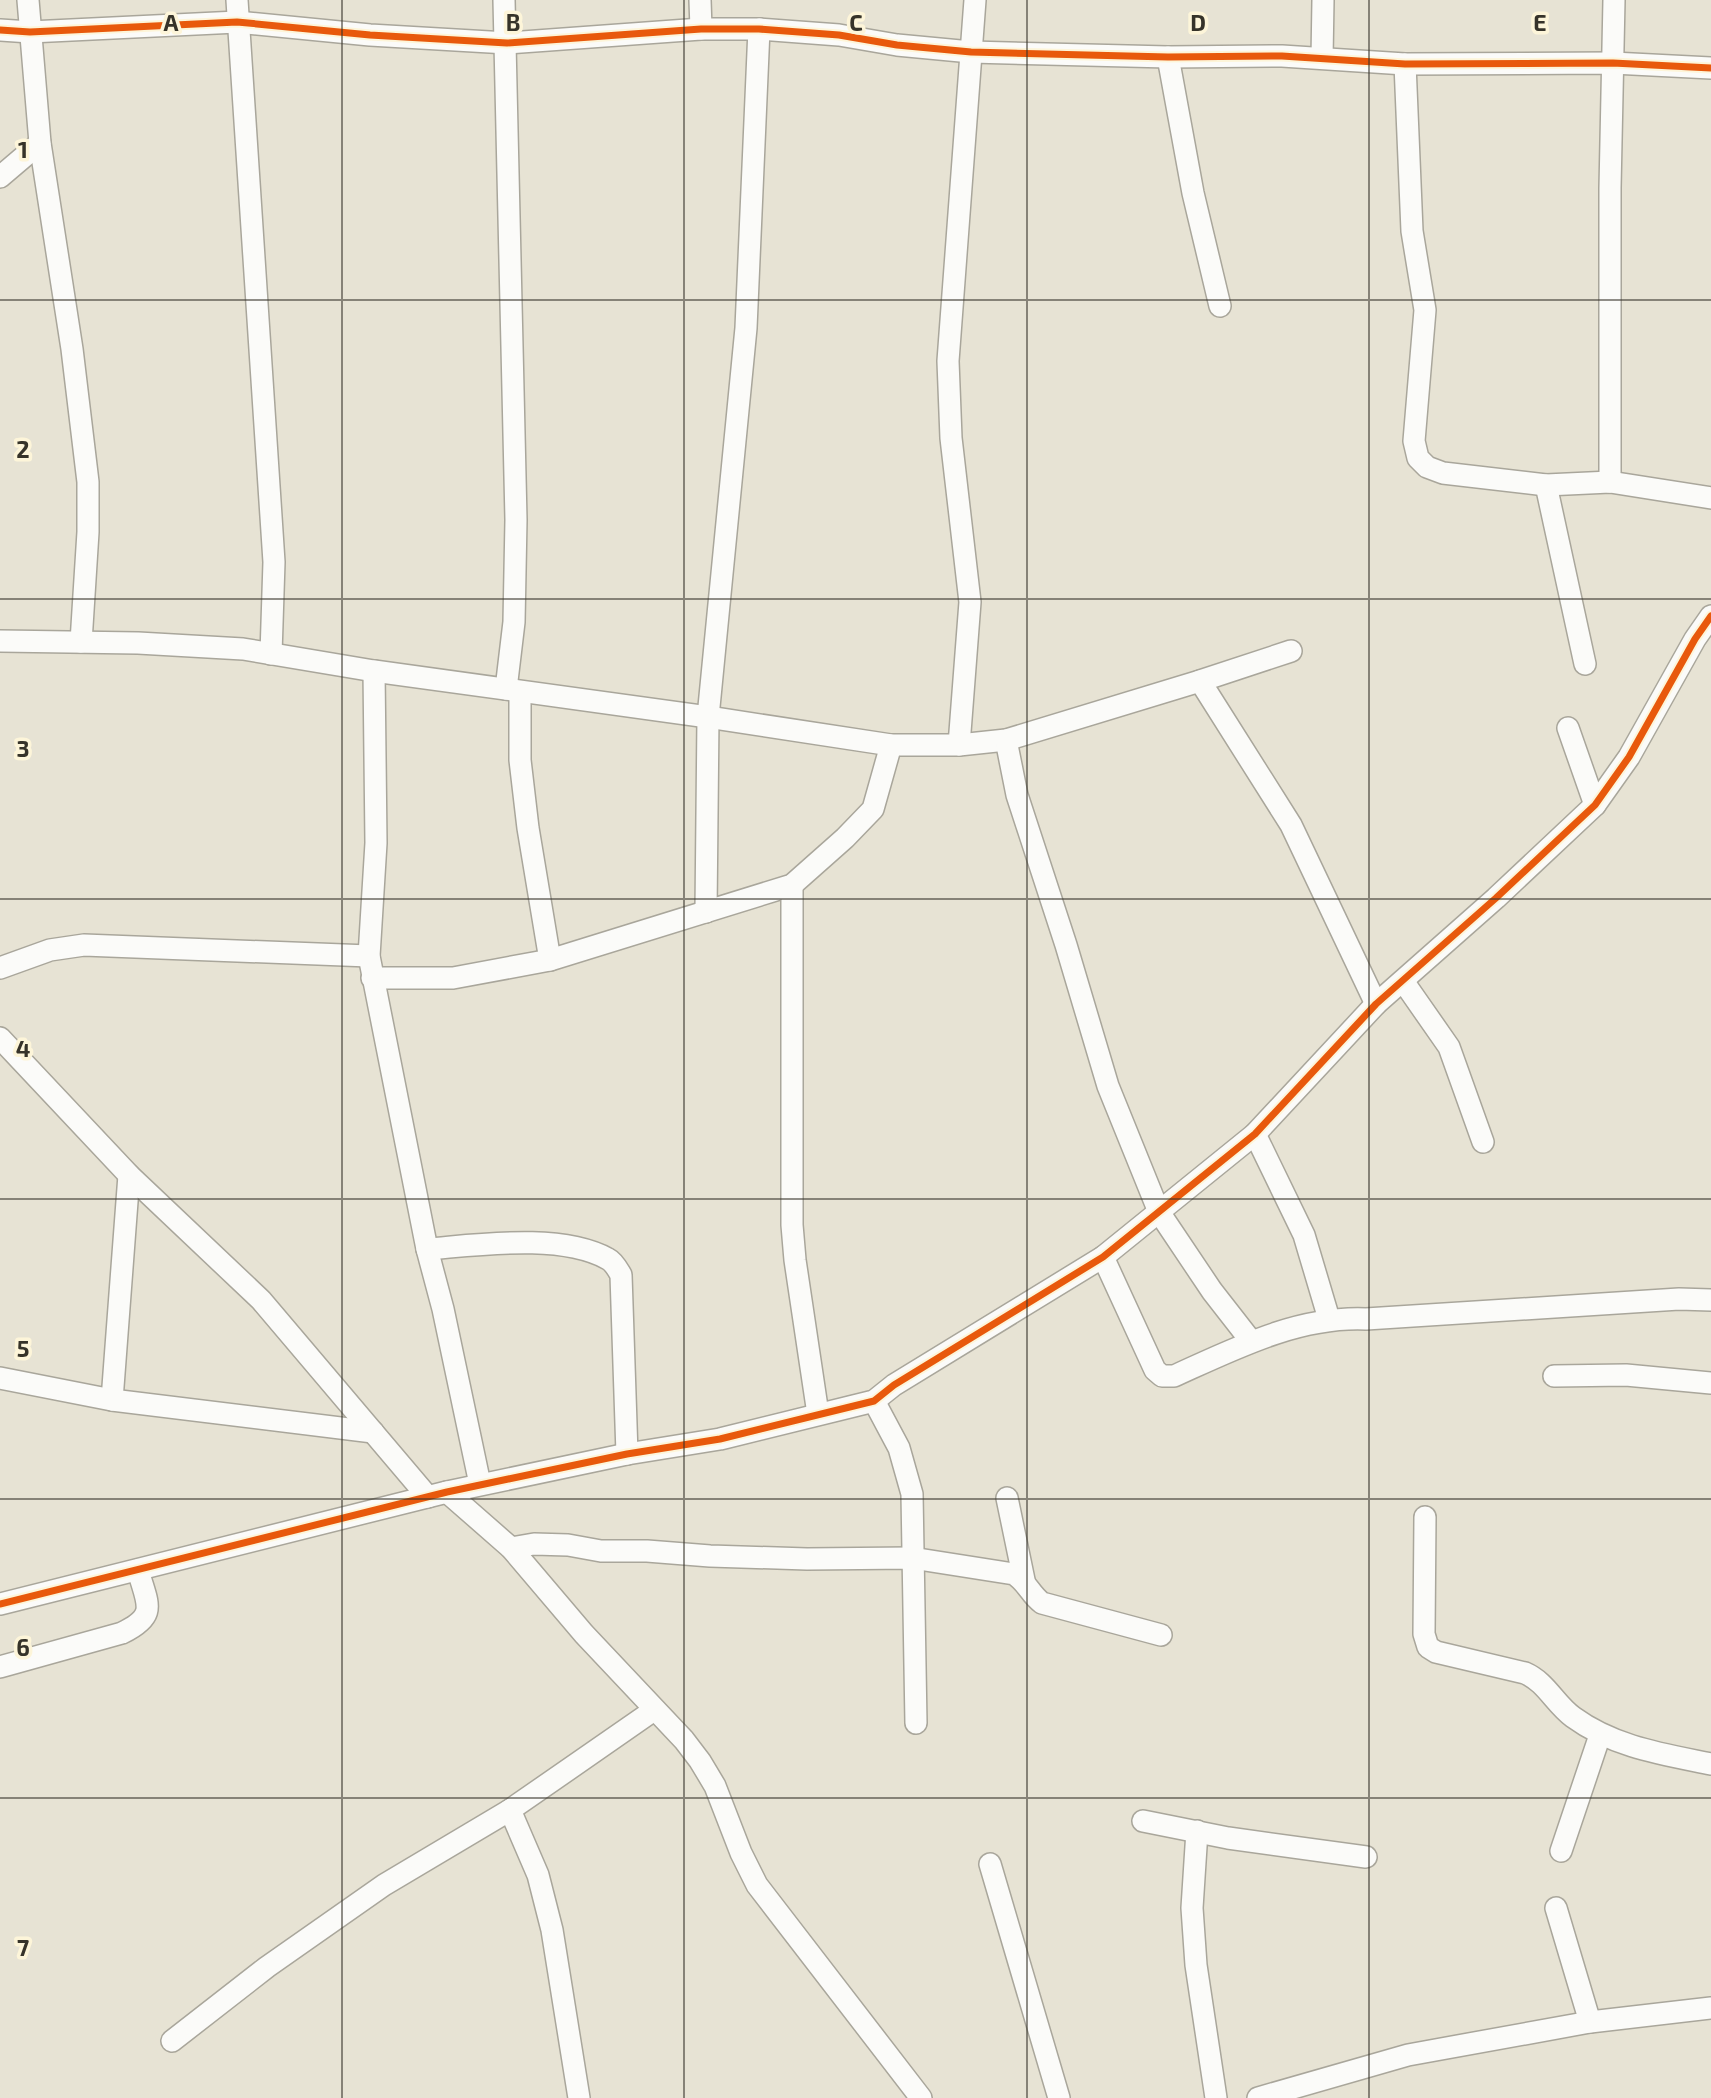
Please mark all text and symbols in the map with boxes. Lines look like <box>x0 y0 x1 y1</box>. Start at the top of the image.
text: A <box>163 8 179 36</box>
text: B <box>506 8 520 36</box>
text: C <box>849 8 863 36</box>
text: D <box>1190 8 1206 36</box>
text: E <box>1533 8 1547 36</box>
text: 1 <box>18 135 28 163</box>
text: 2 <box>16 435 30 463</box>
text: 3 <box>16 734 30 762</box>
text: 4 <box>16 1034 30 1062</box>
text: 5 <box>17 1334 29 1362</box>
text: 6 <box>16 1633 30 1661</box>
text: 7 <box>17 1933 29 1961</box>

